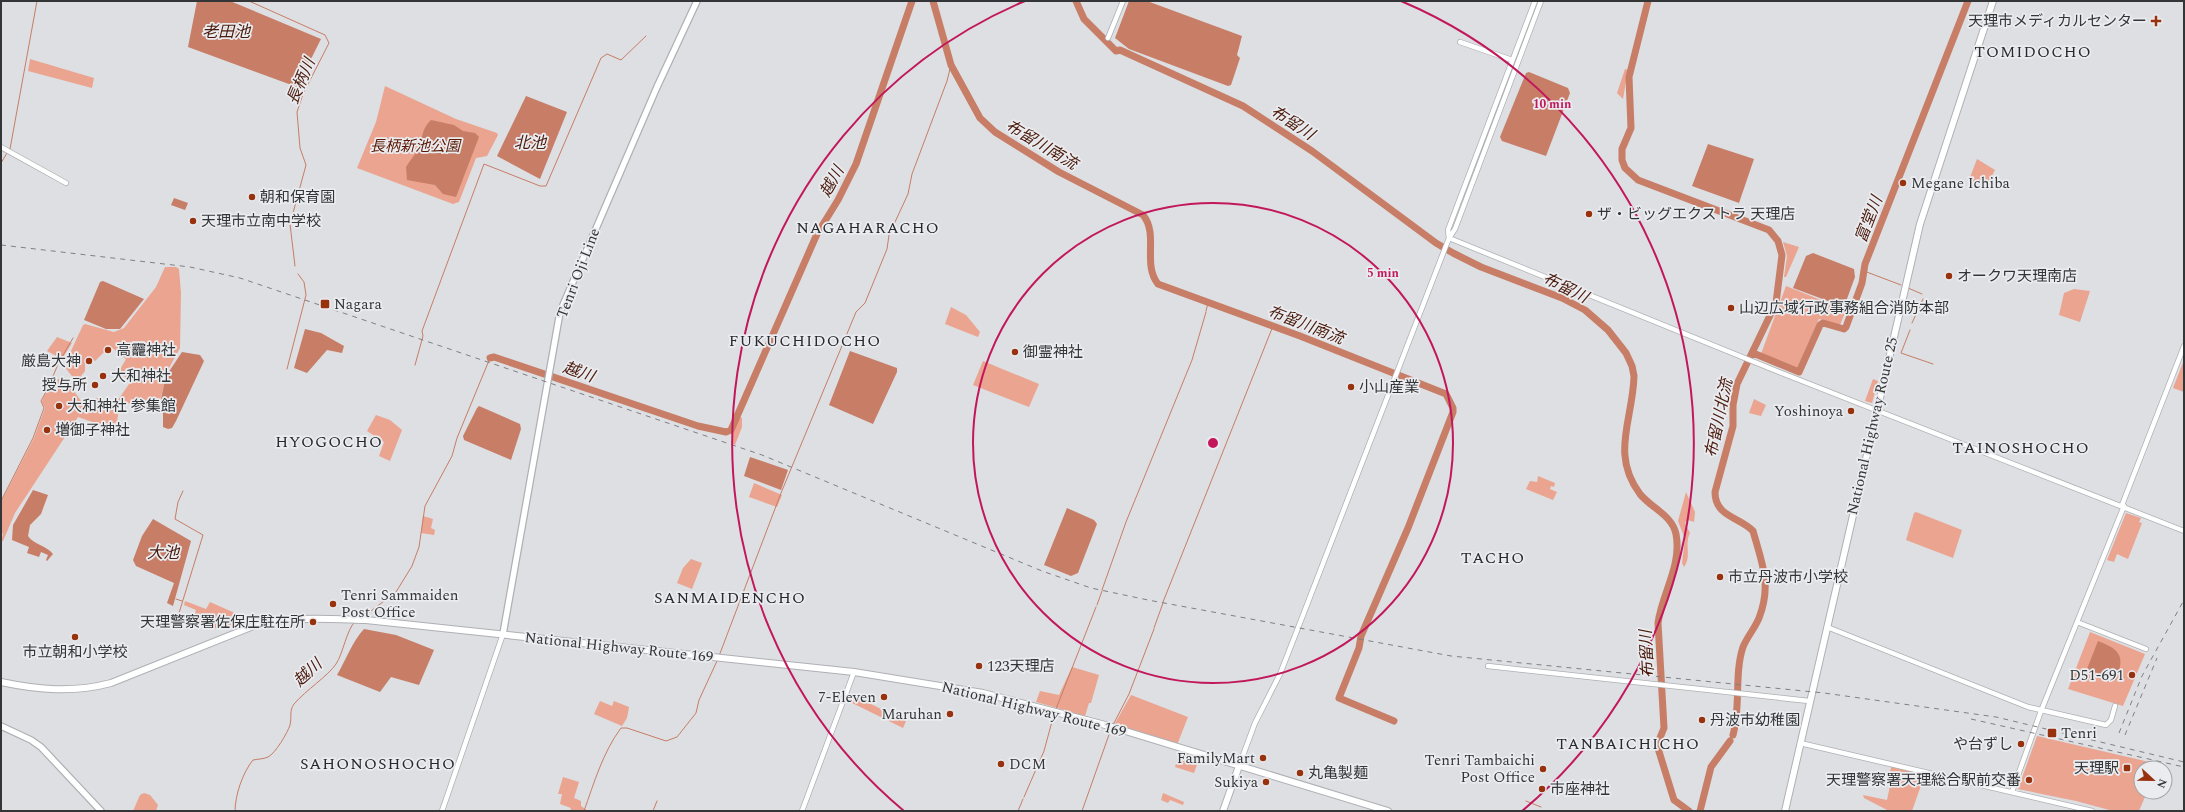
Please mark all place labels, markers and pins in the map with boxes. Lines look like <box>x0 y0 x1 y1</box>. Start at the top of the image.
place label: 天理市メディカルセンター <box>1968 10 2147 33</box>
marker: 天理市メディカルセンター <box>2150 15 2162 27</box>
place label: Megane Ichiba <box>1911 172 2011 195</box>
marker: Megane Ichiba <box>1898 178 1908 188</box>
place label: 朝和保育園 <box>260 186 335 209</box>
marker: 朝和保育園 <box>247 192 257 202</box>
place label: ザ・ビッグエクストラ 天理店 <box>1597 203 1795 226</box>
marker: ザ・ビッグエクストラ 天理店 <box>1584 209 1594 219</box>
place label: 天理市立南中学校 <box>201 210 321 233</box>
marker: 天理市立南中学校 <box>188 216 198 226</box>
place label: オークワ天理南店 <box>1957 265 2077 288</box>
marker: オークワ天理南店 <box>1944 271 1954 281</box>
place label: Nagara <box>334 293 383 316</box>
place label: 山辺広域行政事務組合消防本部 <box>1739 297 1949 320</box>
marker: Nagara <box>319 298 331 310</box>
marker: 山辺広域行政事務組合消防本部 <box>1726 303 1736 313</box>
place label: 高龗神社 <box>116 339 176 362</box>
place label: 御霊神社 <box>1023 341 1083 364</box>
marker: 高龗神社 <box>103 345 113 355</box>
marker: 御霊神社 <box>1010 347 1020 357</box>
place label: 厳島大神 <box>21 350 81 373</box>
marker: 厳島大神 <box>84 356 94 366</box>
place label: 大和神社 <box>111 365 171 388</box>
marker: 大和神社 <box>98 371 108 381</box>
place label: 授与所 <box>42 374 87 397</box>
place label: 小山産業 <box>1359 376 1419 399</box>
marker: 授与所 <box>90 380 100 390</box>
marker: 小山産業 <box>1346 382 1356 392</box>
place label: 大和神社 参集館 <box>67 395 176 418</box>
place label: Yoshinoya <box>1774 400 1844 423</box>
marker: 大和神社 参集館 <box>54 401 64 411</box>
marker: Yoshinoya <box>1846 406 1856 416</box>
place label: 増御子神社 <box>55 419 130 442</box>
marker: 増御子神社 <box>42 425 52 435</box>
centre of rings <box>1206 436 1220 450</box>
place label: 市立丹波市小学校 <box>1728 566 1848 589</box>
marker: 市立丹波市小学校 <box>1715 572 1725 582</box>
place label: Tenri Sammaiden Post Office <box>341 584 459 624</box>
marker: Tenri Sammaiden Post Office <box>328 599 338 609</box>
place label: 天理警察署佐保庄駐在所 <box>140 611 305 634</box>
marker: 天理警察署佐保庄駐在所 <box>308 617 318 627</box>
marker: 市立朝和小学校 <box>70 632 80 642</box>
place label: 市立朝和小学校 <box>22 641 128 664</box>
place label: 123天理店 <box>987 655 1055 678</box>
marker: 123天理店 <box>974 661 984 671</box>
place label: D51-691 <box>2069 664 2124 687</box>
marker: D51-691 <box>2127 670 2137 680</box>
place label: 7-Eleven <box>818 686 876 709</box>
marker: 7-Eleven <box>879 692 889 702</box>
place label: Maruhan <box>881 703 942 726</box>
marker: Maruhan <box>945 709 955 719</box>
place label: 丹波市幼稚園 <box>1710 709 1800 732</box>
marker: 丹波市幼稚園 <box>1697 715 1707 725</box>
place label: Tenri <box>2061 722 2097 745</box>
marker: Tenri <box>2046 727 2058 739</box>
place label: や台ずし <box>1953 733 2013 756</box>
marker: や台ずし <box>2016 739 2026 749</box>
place label: FamilyMart <box>1177 747 1255 770</box>
place label: Tenri Tambaichi Post Office <box>1425 749 1535 789</box>
place label: DCM <box>1009 753 1046 776</box>
marker: FamilyMart <box>1258 753 1268 763</box>
place label: 天理駅 <box>2074 757 2119 780</box>
marker: DCM <box>996 759 1006 769</box>
place label: 丸亀製麺 <box>1308 762 1368 785</box>
marker: 天理駅 <box>2122 763 2132 773</box>
marker: Tenri Tambaichi Post Office <box>1538 764 1548 774</box>
marker: 丸亀製麺 <box>1295 768 1305 778</box>
place label: 天理警察署天理総合駅前交番 <box>1826 769 2021 792</box>
place label: Sukiya <box>1214 771 1259 794</box>
marker: 天理警察署天理総合駅前交番 <box>2024 775 2034 785</box>
marker: Sukiya <box>1261 777 1271 787</box>
place label: 市座神社 <box>1550 778 1610 801</box>
marker: 市座神社 <box>1537 784 1547 794</box>

